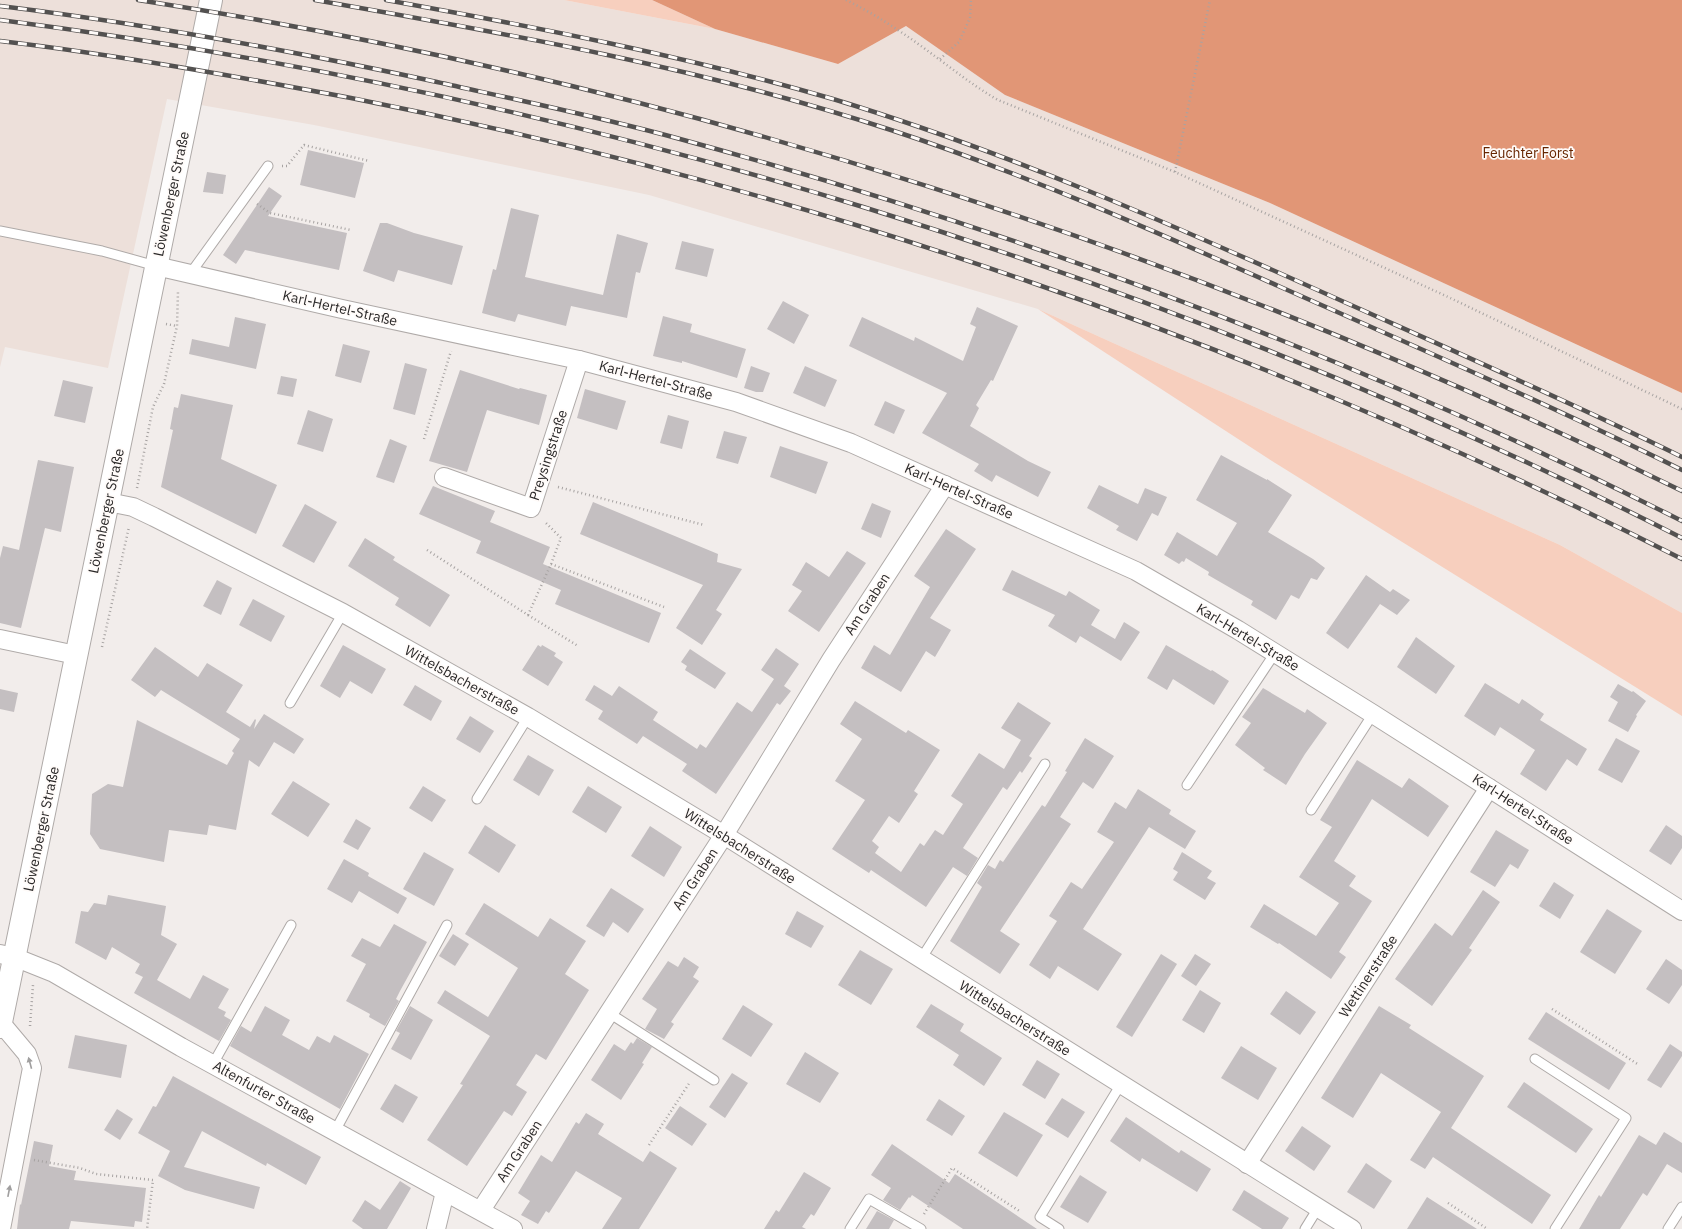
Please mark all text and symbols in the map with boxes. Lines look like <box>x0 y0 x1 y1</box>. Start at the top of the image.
street label: Löwenberger Straße <box>149 130 193 258</box>
park label: Feuchter Forst <box>1482 144 1574 162</box>
street label: Karl-Hertel-Straße <box>281 286 399 330</box>
street label: Karl-Hertel-Straße <box>597 356 715 404</box>
street label: Preysingstraße <box>525 407 571 503</box>
street label: Löwenberger Straße <box>84 447 128 575</box>
street label: Karl-Hertel-Straße <box>902 459 1016 523</box>
street label: Am Graben <box>840 570 894 638</box>
street label: Karl-Hertel-Straße <box>1193 599 1303 675</box>
street label: Wittelsbacherstraße <box>402 641 523 719</box>
street label: Löwenberger Straße <box>19 765 63 893</box>
street label: Karl-Hertel-Straße <box>1469 770 1577 849</box>
street label: Wittelsbacherstraße <box>681 804 799 888</box>
street label: Am Graben <box>668 845 722 913</box>
street label: Wettinerstraße <box>1335 931 1402 1021</box>
street label: Wittelsbacherstraße <box>956 976 1074 1060</box>
street label: Altenfurter Straße <box>210 1056 319 1128</box>
one-way arrow <box>27 1057 33 1069</box>
street label: Am Graben <box>492 1117 546 1185</box>
one-way arrow <box>6 1185 12 1197</box>

